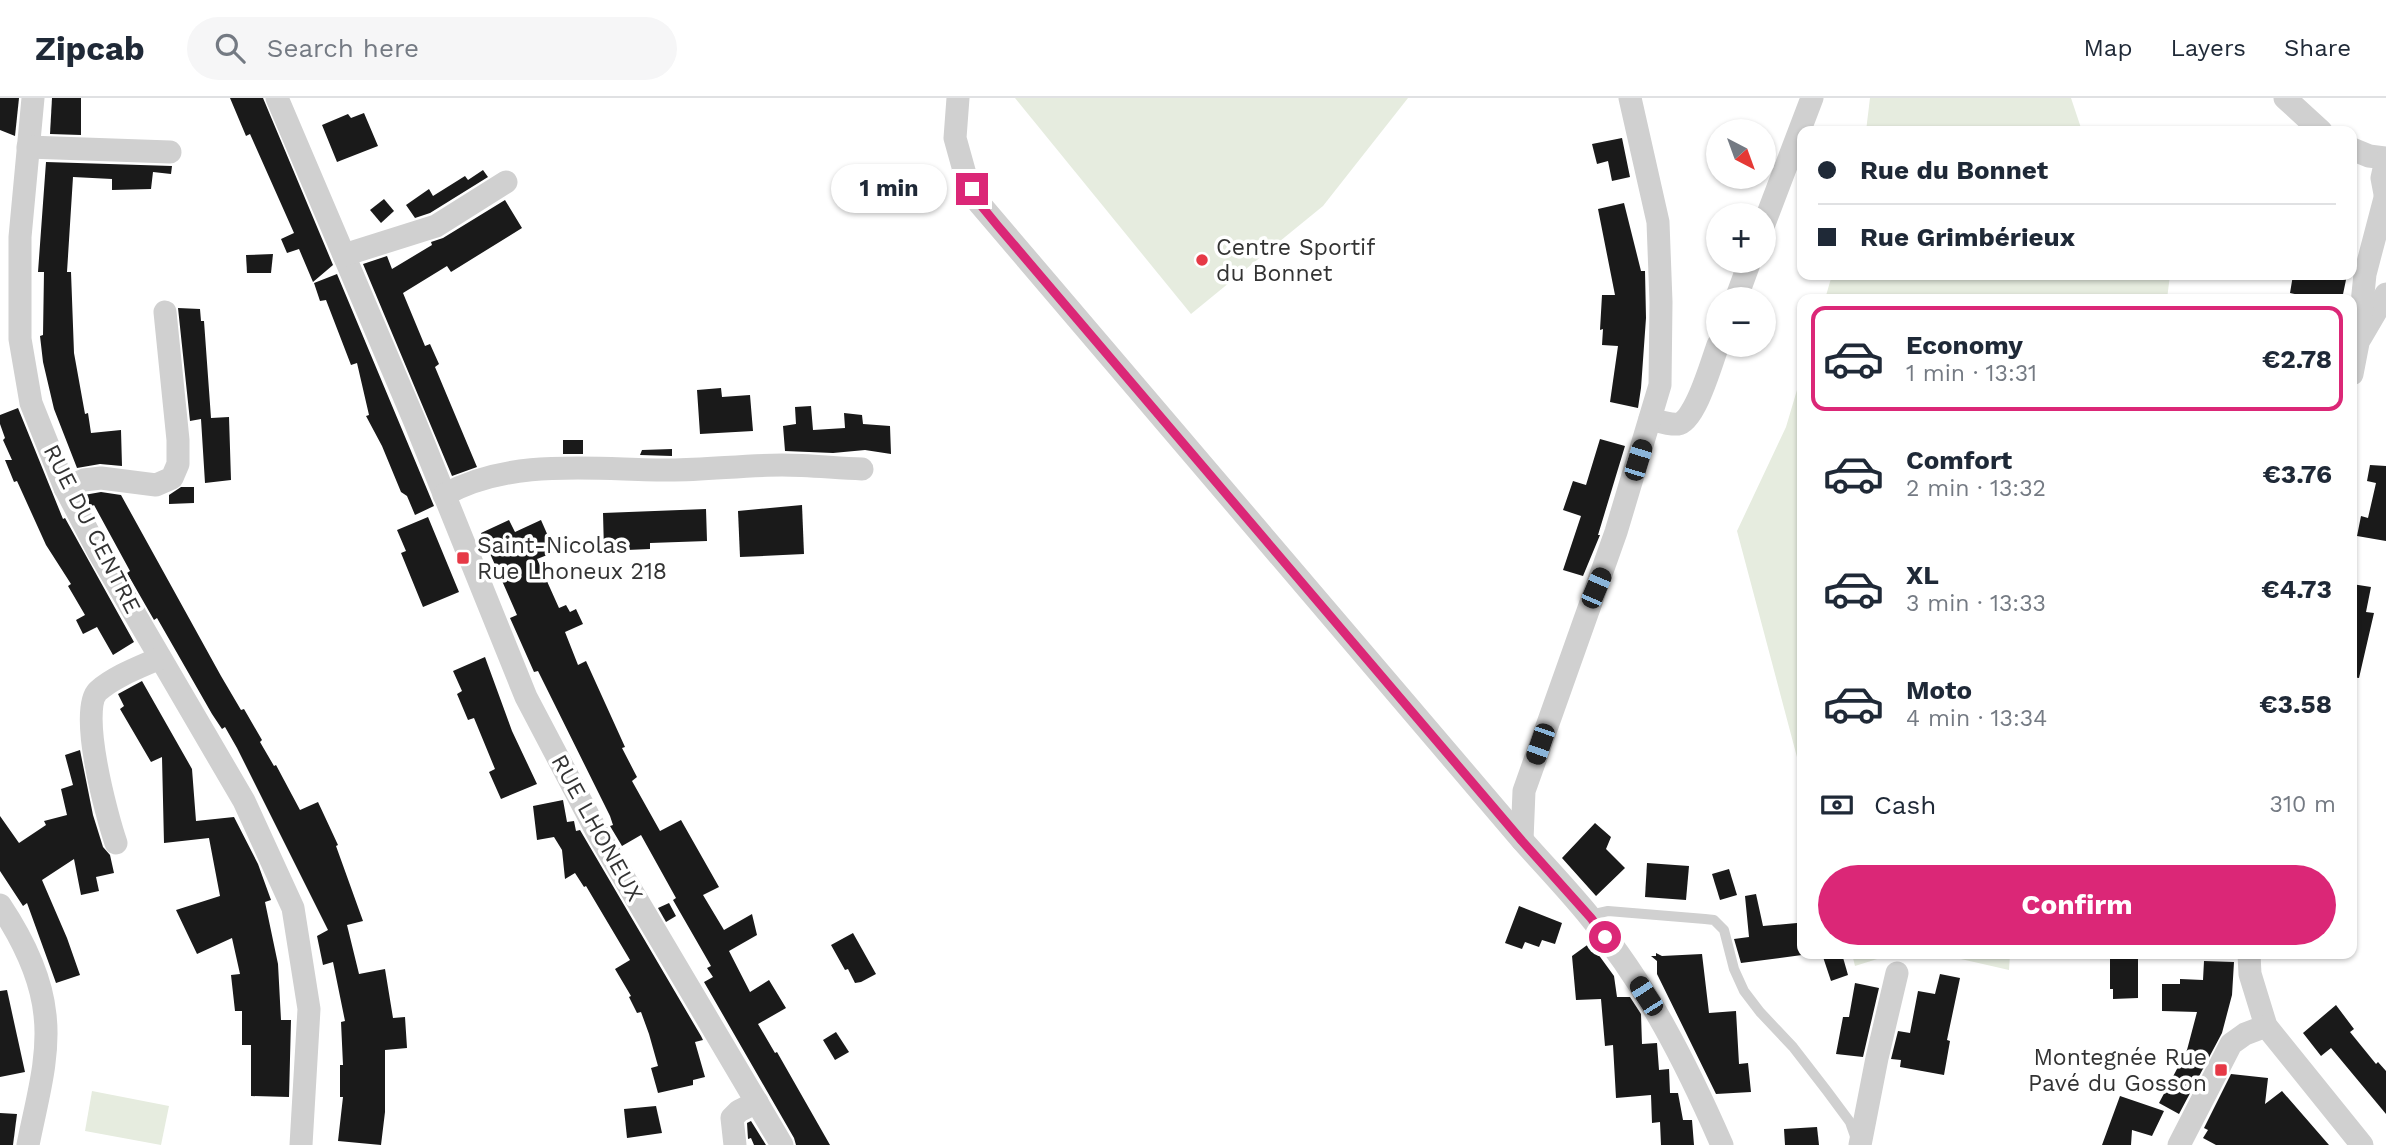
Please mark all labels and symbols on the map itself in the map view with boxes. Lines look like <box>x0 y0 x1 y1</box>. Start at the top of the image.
north arrow <box>1706 119 1776 189</box>
callout: 1 min <box>832 164 948 214</box>
route end <box>956 173 988 205</box>
place label: Centre Sportif du Bonnet <box>1216 234 1375 287</box>
marker: Centre Sportif du Bonnet <box>1194 252 1210 268</box>
car <box>1622 437 1655 483</box>
street label: RUE DU CENTRE <box>38 440 146 618</box>
place label: Saint-Nicolas Rue Lhoneux 218 <box>477 532 667 585</box>
marker: Saint-Nicolas Rue Lhoneux 218 <box>455 550 471 566</box>
car <box>1579 565 1614 611</box>
car <box>1524 721 1557 767</box>
street label: RUE LHONEUX <box>546 750 649 906</box>
route start <box>1589 921 1621 953</box>
car <box>1626 973 1667 1019</box>
place label: Montegnée Rue Pavé du Gosson <box>2028 1044 2207 1097</box>
marker: Montegnée Rue Pavé du Gosson <box>2213 1062 2229 1078</box>

